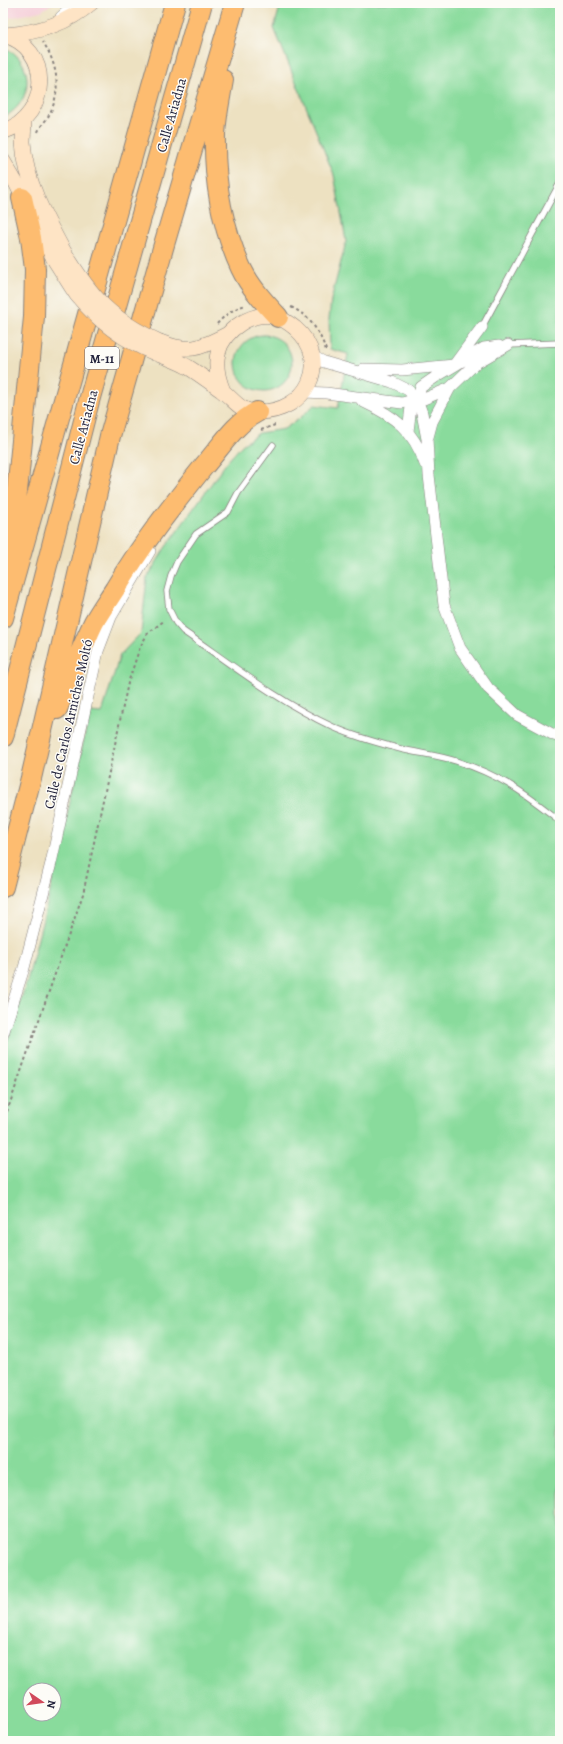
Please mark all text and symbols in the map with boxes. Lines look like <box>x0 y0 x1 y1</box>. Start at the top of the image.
street label: Calle Ariadna <box>152 75 191 155</box>
road number: M-11 <box>85 347 119 369</box>
street label: Calle Ariadna <box>64 387 103 467</box>
street label: Calle de Carlos Arniches Moltó <box>40 637 97 811</box>
north arrow <box>22 1682 62 1722</box>
text: N <box>43 1699 59 1710</box>

